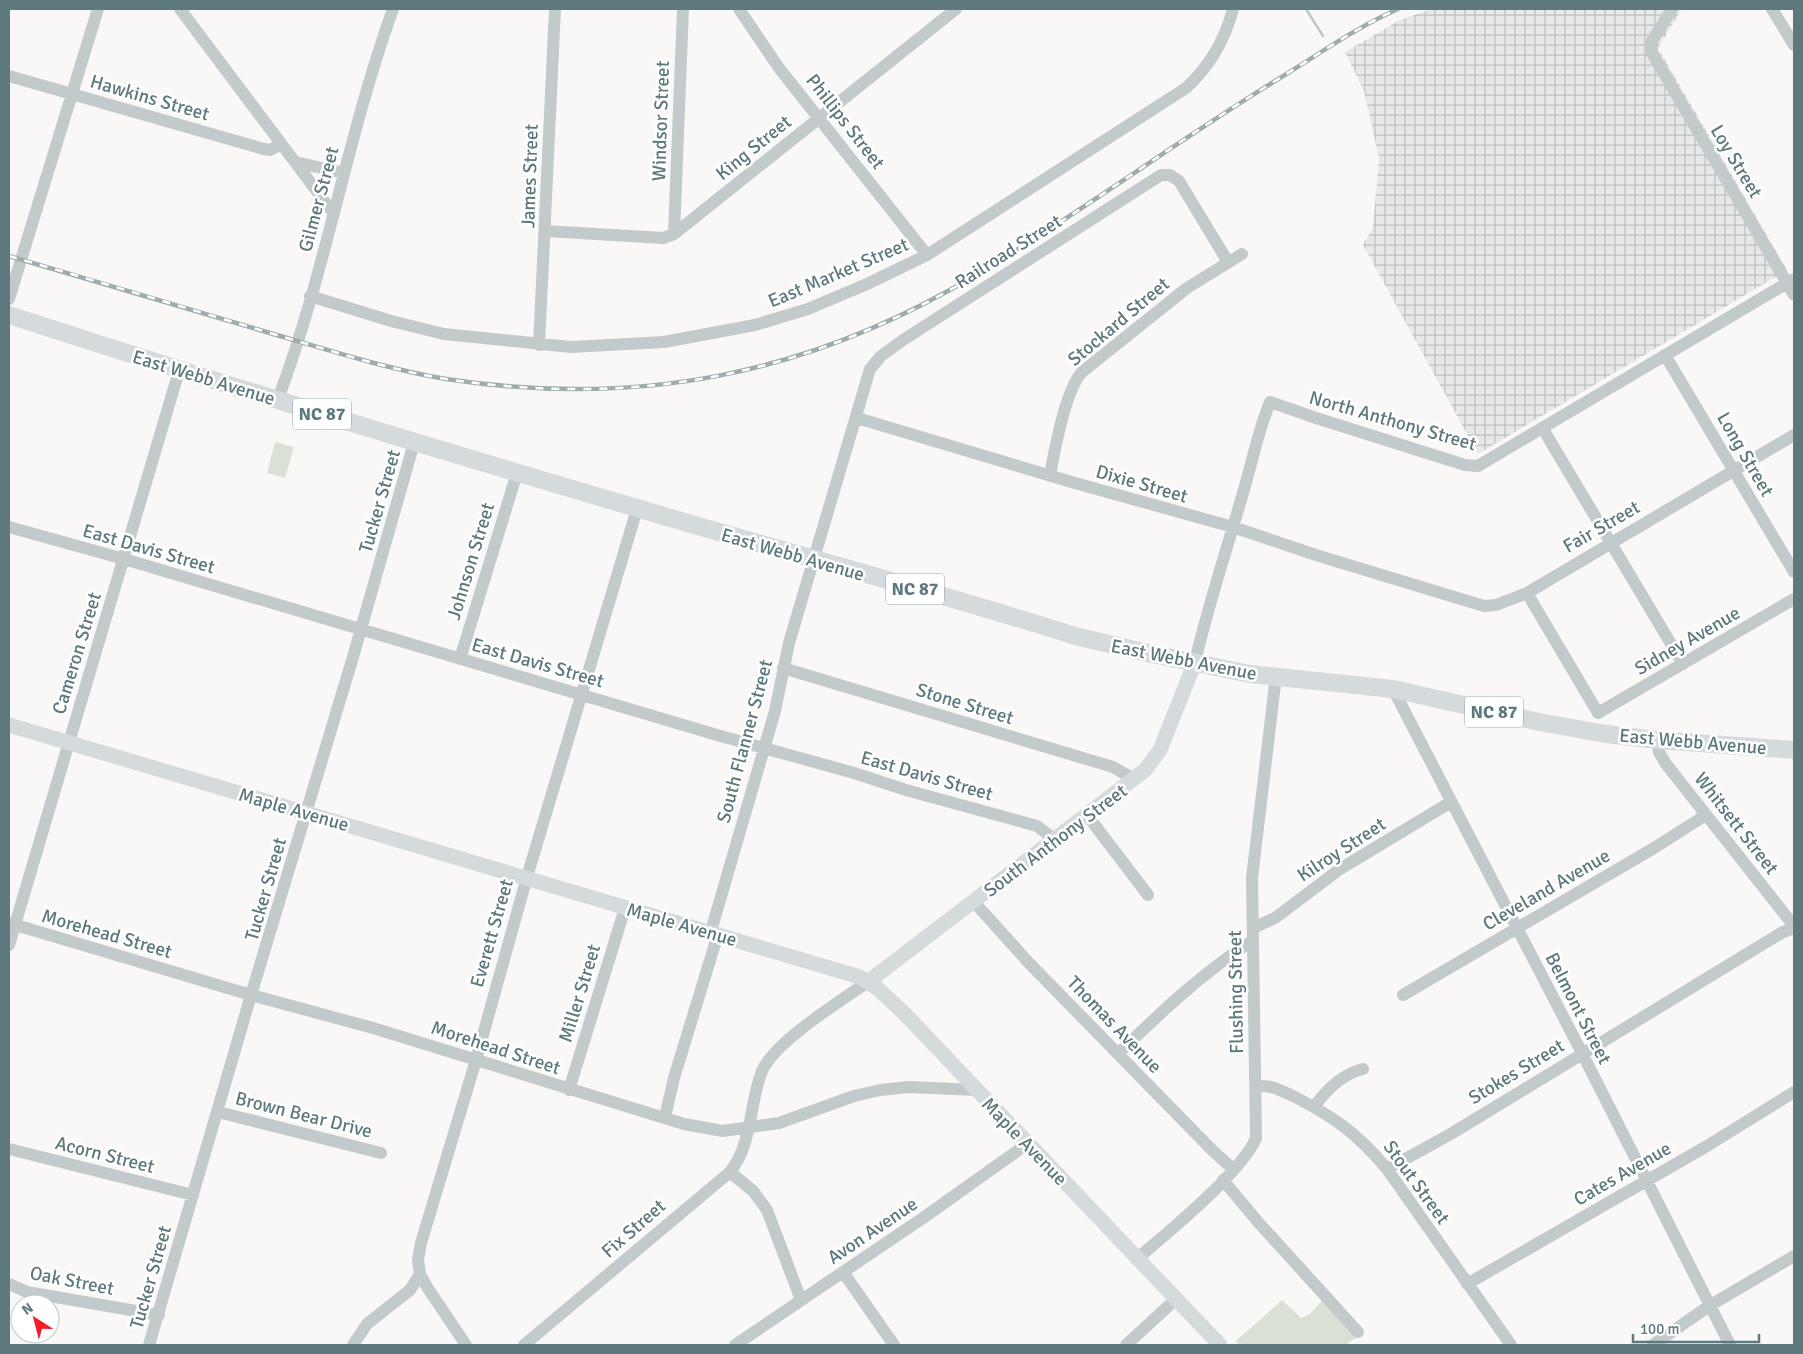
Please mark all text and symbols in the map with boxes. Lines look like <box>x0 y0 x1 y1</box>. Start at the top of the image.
street label: Windsor Street <box>647 60 675 182</box>
street label: Hawkins Street <box>87 69 212 127</box>
street label: Phillips Street <box>801 69 890 174</box>
street label: King Street <box>711 110 797 186</box>
street label: Loy Street <box>1705 120 1768 203</box>
street label: James Street <box>516 123 544 229</box>
street label: Gilmer Street <box>293 144 345 255</box>
street label: Railroad Street <box>951 209 1067 294</box>
street label: East Market Street <box>764 232 913 313</box>
street label: Stockard Street <box>1063 272 1175 371</box>
street label: East Webb Avenue <box>129 345 278 411</box>
street label: North Anthony Street <box>1306 386 1479 456</box>
road number: NC 87 <box>293 398 351 429</box>
street label: Long Street <box>1711 408 1779 501</box>
street label: Tucker Street <box>354 446 406 556</box>
street label: Dixie Street <box>1093 459 1191 509</box>
street label: Fair Street <box>1559 495 1645 558</box>
street label: Johnson Street <box>442 499 500 623</box>
street label: East Davis Street <box>80 519 218 579</box>
street label: East Webb Avenue <box>718 523 867 587</box>
road number: NC 87 <box>886 574 944 604</box>
street label: Cameron Street <box>47 589 107 717</box>
street label: Sidney Avenue <box>1630 601 1745 681</box>
street label: East Davis Street <box>469 633 607 693</box>
street label: East Webb Avenue <box>1109 634 1259 686</box>
street label: South Flanner Street <box>712 657 778 826</box>
street label: Stone Street <box>913 678 1017 730</box>
road number: NC 87 <box>1465 696 1523 728</box>
street label: East Webb Avenue <box>1618 724 1768 760</box>
street label: East Davis Street <box>858 746 996 806</box>
street label: Whitsett Street <box>1689 768 1784 880</box>
street label: South Anthony Street <box>979 779 1132 903</box>
street label: Maple Avenue <box>236 783 352 837</box>
street label: Kilroy Street <box>1293 812 1391 887</box>
street label: Tucker Street <box>240 834 292 944</box>
street label: Cleveland Avenue <box>1478 844 1615 936</box>
street label: Everett Street <box>465 876 519 990</box>
street label: Maple Avenue <box>624 898 740 952</box>
street label: Morehead Street <box>39 904 175 964</box>
street label: Flushing Street <box>1223 930 1249 1054</box>
street label: Miller Street <box>554 941 606 1045</box>
street label: Belmont Street <box>1540 949 1617 1069</box>
street label: Thomas Avenue <box>1062 971 1167 1078</box>
street label: Morehead Street <box>428 1016 564 1080</box>
street label: Stokes Street <box>1464 1034 1569 1110</box>
street label: Brown Bear Drive <box>233 1086 375 1144</box>
street label: Maple Avenue <box>976 1093 1072 1191</box>
street label: Acorn Street <box>53 1131 157 1179</box>
street label: Stout Street <box>1378 1136 1455 1229</box>
street label: Cates Avenue <box>1569 1136 1676 1211</box>
street label: Avon Avenue <box>823 1192 922 1270</box>
street label: Fix Street <box>597 1194 671 1263</box>
street label: Tucker Street <box>125 1222 177 1332</box>
street label: Oak Street <box>28 1261 116 1301</box>
north arrow <box>10 1294 60 1344</box>
text: N <box>19 1299 37 1319</box>
scale bar <box>1633 1312 1759 1344</box>
text: 100 m <box>1640 1320 1680 1338</box>

